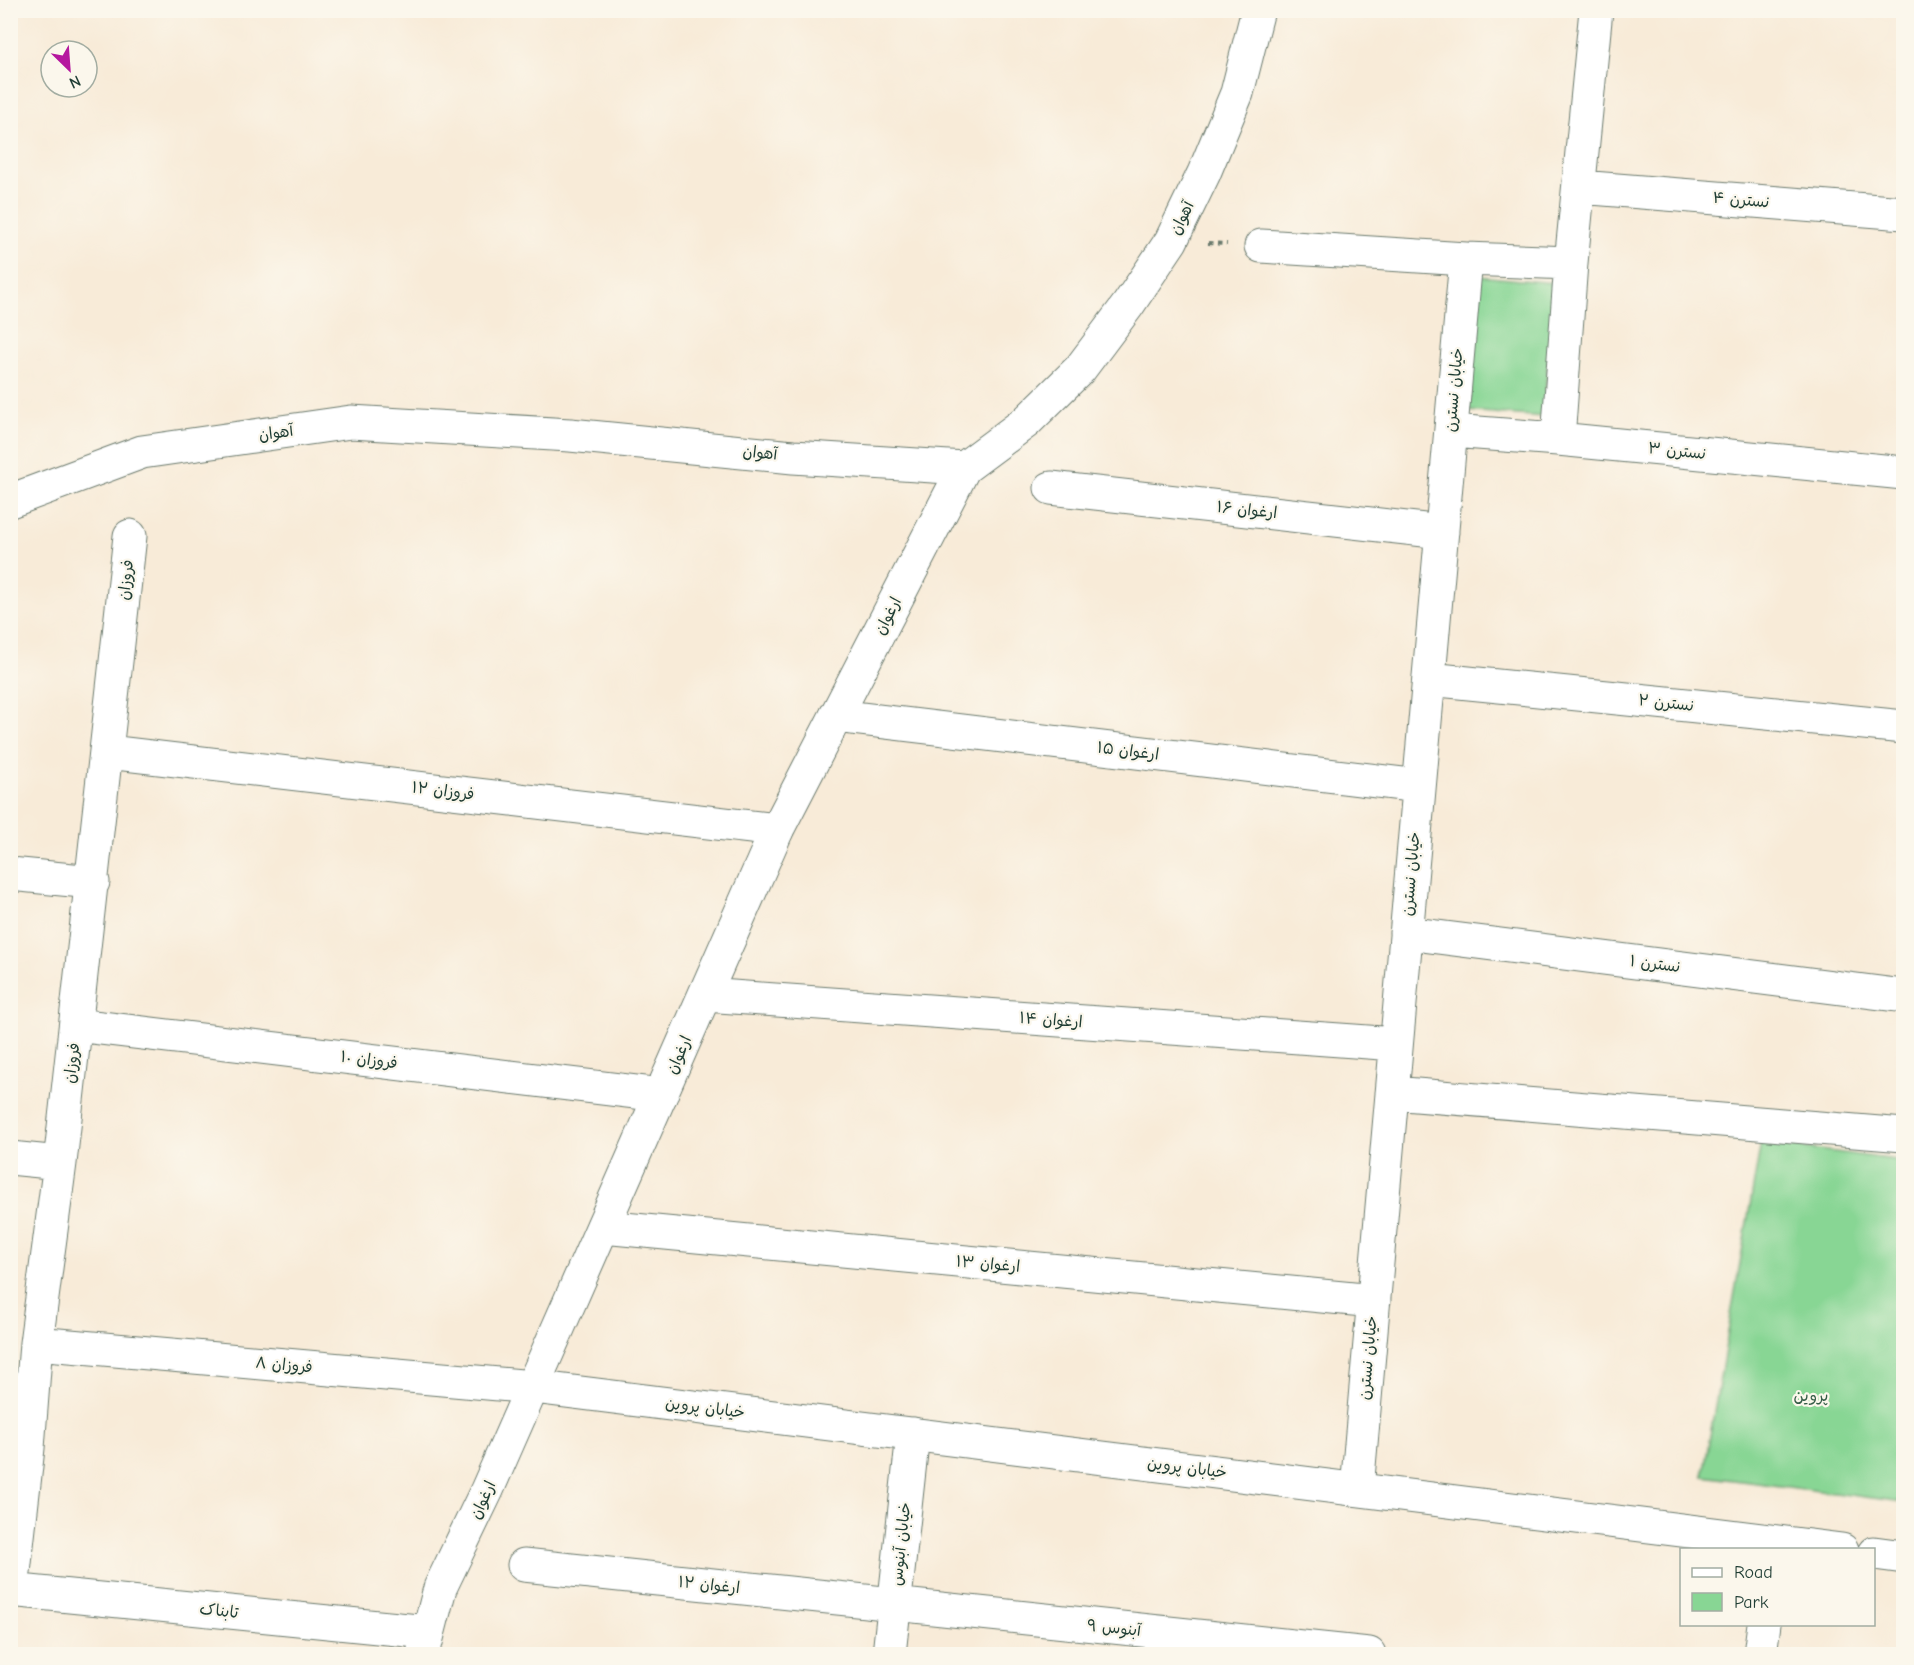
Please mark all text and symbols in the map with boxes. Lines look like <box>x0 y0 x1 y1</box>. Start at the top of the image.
north arrow <box>39 39 99 99</box>
text: N <box>66 71 83 92</box>
street label: نسترن ۴ <box>1712 189 1770 211</box>
street label: آهوان <box>1166 197 1199 238</box>
street label: خیابان نسترن <box>1441 347 1467 433</box>
street label: آهوان <box>257 422 296 445</box>
street label: نسترن ۳ <box>1647 439 1707 463</box>
street label: آهوان <box>742 443 779 465</box>
street label: ارغوان ۱۶ <box>1216 498 1278 523</box>
street label: فروزان <box>115 559 137 601</box>
street label: ارغوان <box>871 594 906 638</box>
street label: نسترن ۲ <box>1637 691 1695 715</box>
street label: ارغوان ۱۵ <box>1096 738 1160 765</box>
street label: فروزان ۱۲ <box>411 778 475 804</box>
street label: خیابان نسترن <box>1398 831 1424 917</box>
street label: نسترن ۱ <box>1629 952 1681 976</box>
street label: ارغوان ۱۴ <box>1019 1009 1083 1032</box>
street label: ارغوان <box>663 1033 696 1077</box>
street label: فروزان <box>61 1042 83 1084</box>
street label: فروزان ۱۰ <box>339 1048 399 1072</box>
street label: ارغوان ۱۳ <box>955 1252 1021 1277</box>
street label: خیابان نسترن <box>1355 1315 1381 1401</box>
street label: فروزان ۸ <box>255 1354 313 1376</box>
park label: پروین <box>1793 1387 1829 1406</box>
street label: خیابان پروین <box>664 1394 746 1423</box>
street label: خیابان پروین <box>1146 1454 1228 1483</box>
street label: ارغوان <box>466 1478 501 1522</box>
street label: خیابان آبنوس <box>888 1501 915 1587</box>
legend <box>1680 1548 1875 1626</box>
text: Road <box>1734 1562 1773 1583</box>
street label: ارغوان ۱۲ <box>677 1573 741 1598</box>
text: Park <box>1734 1592 1769 1613</box>
street label: تابناک <box>199 1600 240 1622</box>
street label: آبنوس ۹ <box>1086 1616 1143 1641</box>

